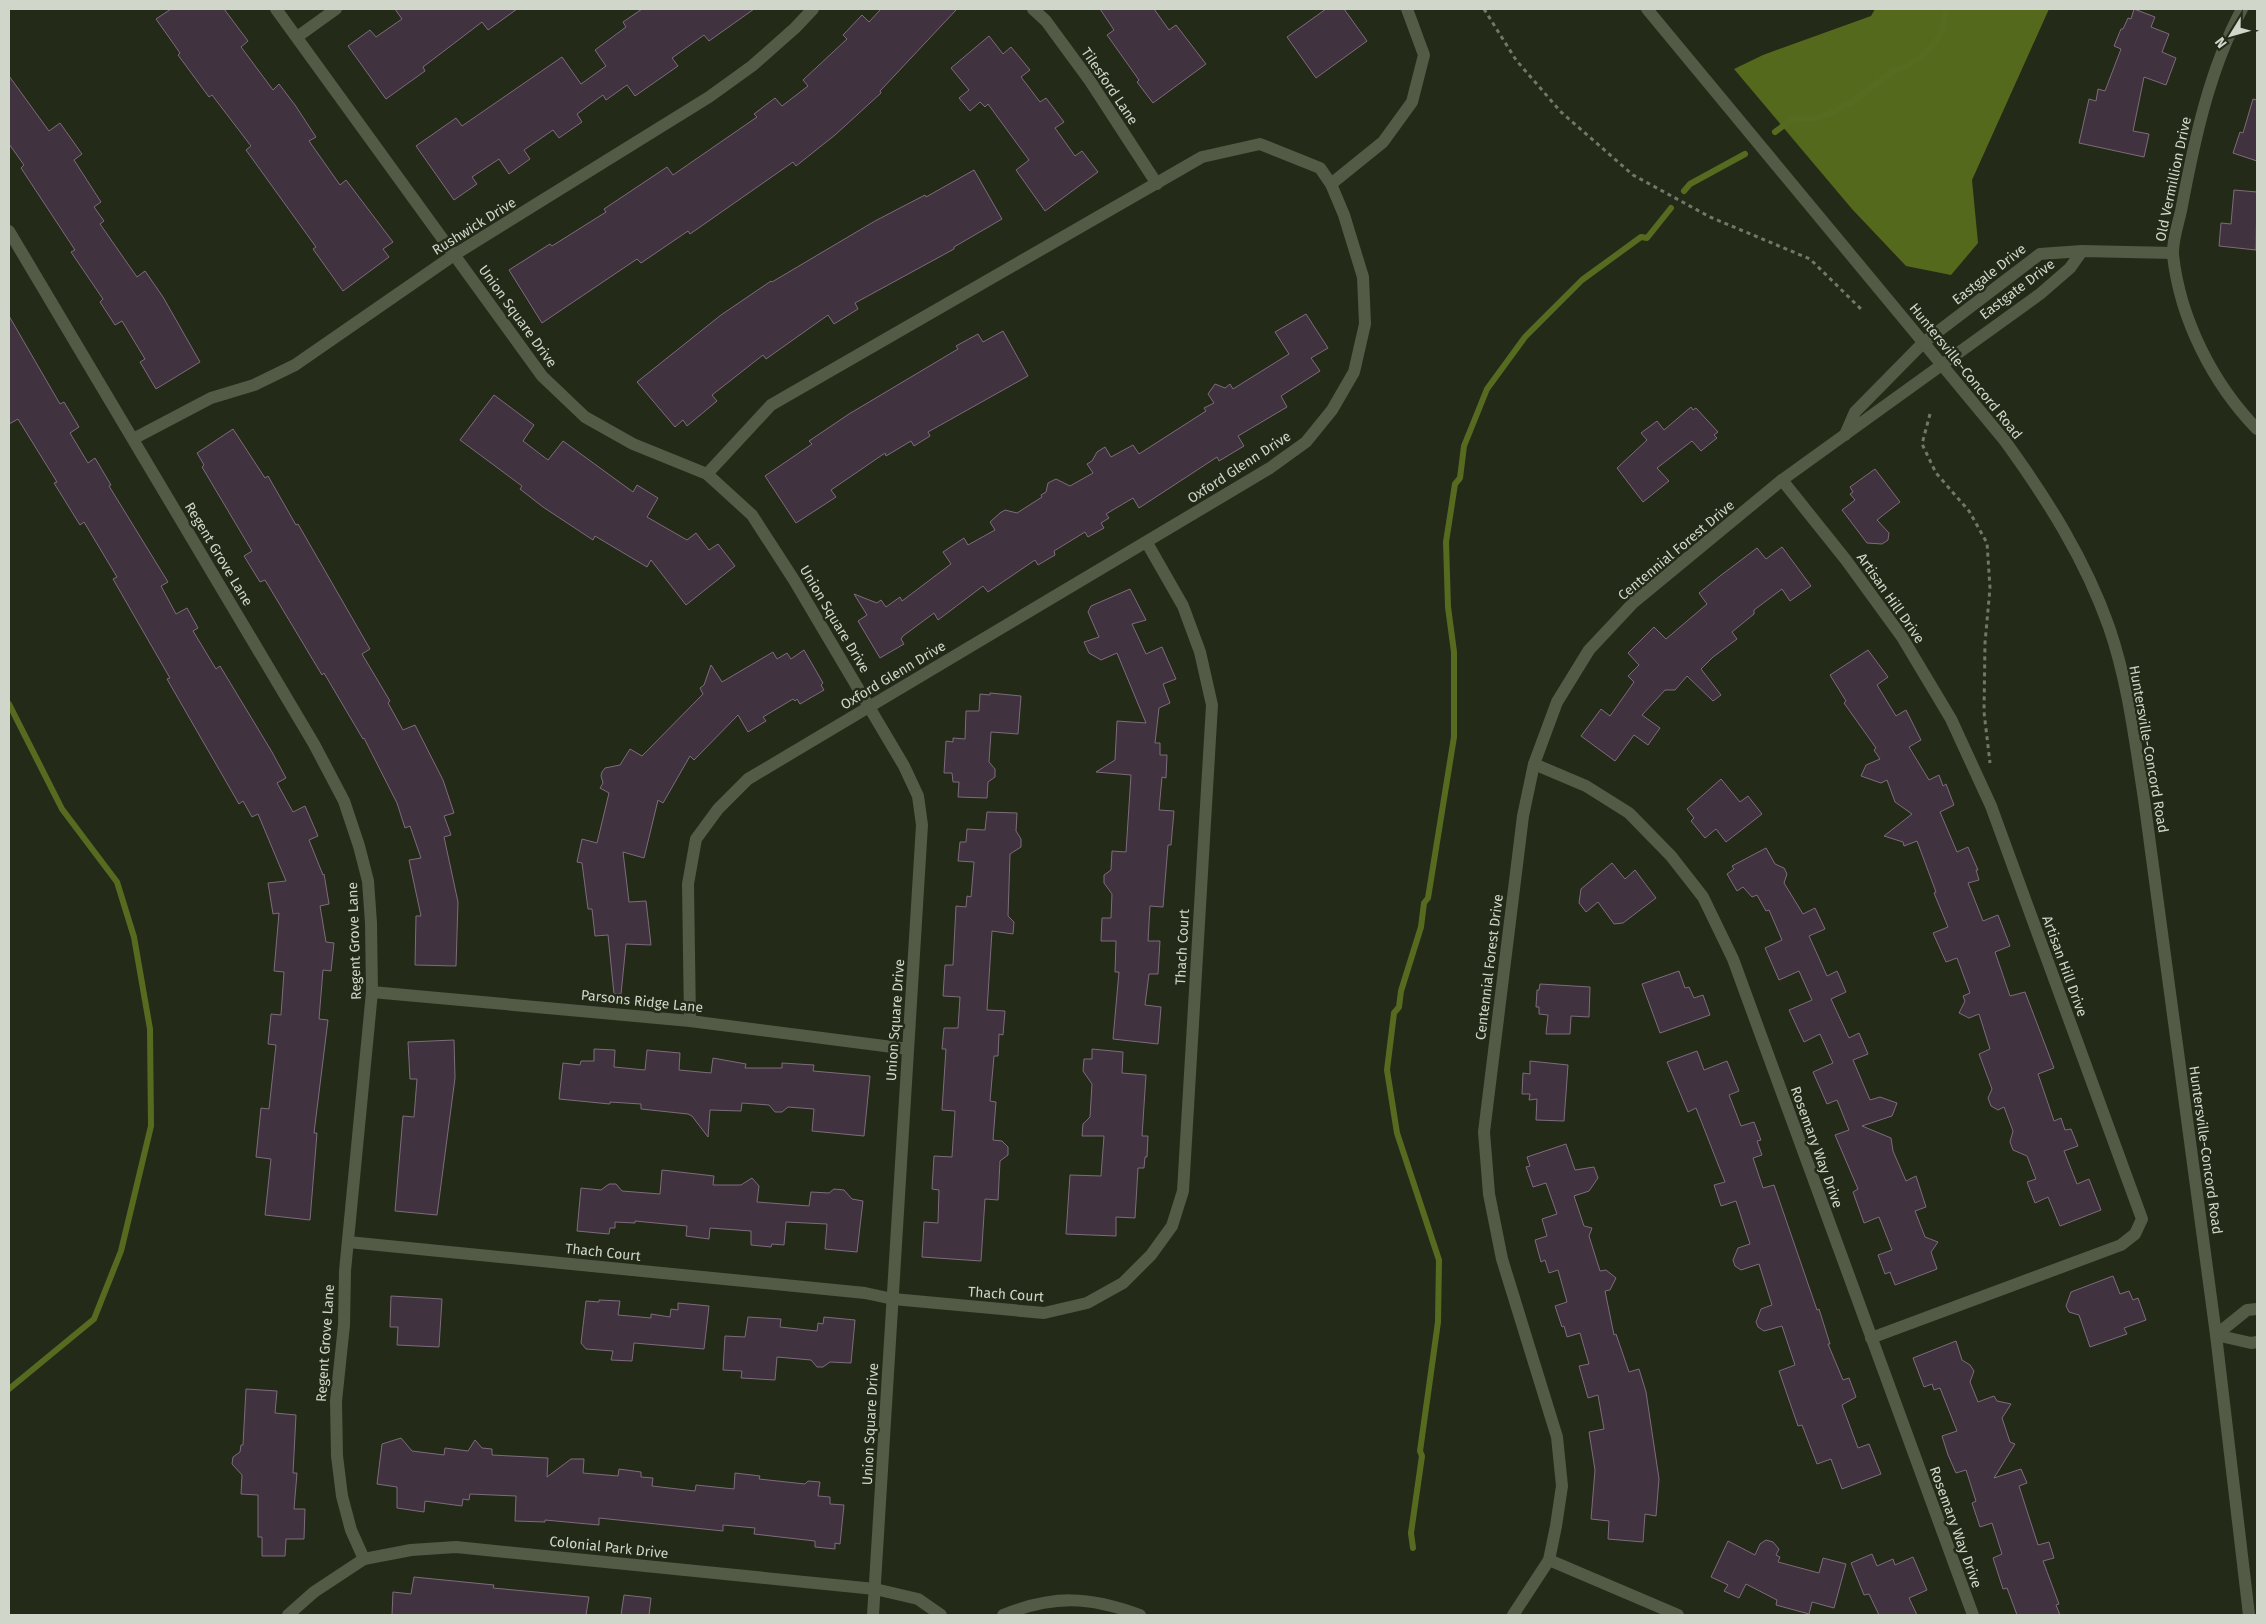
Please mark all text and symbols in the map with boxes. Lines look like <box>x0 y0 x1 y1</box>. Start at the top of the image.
north arrow <box>2206 10 2256 60</box>
text: N <box>2211 34 2231 51</box>
street label: Tilesford Lane <box>1078 44 1142 128</box>
street label: Old Vermillion Drive <box>2152 115 2195 243</box>
street label: Rushwick Drive <box>429 194 519 259</box>
street label: Eastgale Drive <box>1949 240 2030 308</box>
street label: Eastgate Drive <box>1976 256 2058 323</box>
street label: Union Square Drive <box>475 262 560 371</box>
street label: Huntersville-Concord Road <box>1906 300 2026 443</box>
street label: Oxford Glenn Drive <box>1184 428 1294 507</box>
street label: Centennial Forest Drive <box>1615 497 1738 604</box>
street label: Regent Grove Lane <box>181 499 256 609</box>
street label: Artisan Hill Drive <box>1853 550 1928 647</box>
street label: Union Square Drive <box>796 562 873 676</box>
street label: Oxford Glenn Drive <box>838 637 949 714</box>
street label: Huntersville-Concord Road <box>2125 664 2172 834</box>
street label: Regent Grove Lane <box>344 882 365 1000</box>
street label: Centennial Forest Drive <box>1472 893 1507 1041</box>
street label: Thach Court <box>1172 908 1193 985</box>
street label: Artisan Hill Drive <box>2038 913 2091 1019</box>
street label: Union Square Drive <box>883 958 908 1082</box>
street label: Parsons Ridge Lane <box>580 987 704 1016</box>
street label: Huntersville-Concord Road <box>2185 1065 2226 1235</box>
street label: Rosemary Way Drive <box>1787 1084 1846 1210</box>
street label: Thach Court <box>564 1240 643 1265</box>
street label: Thach Court <box>967 1283 1045 1306</box>
street label: Regent Grove Lane <box>313 1284 338 1402</box>
street label: Union Square Drive <box>859 1362 882 1486</box>
street label: Rosemary Way Drive <box>1926 1464 1985 1590</box>
street label: Colonial Park Drive <box>549 1533 669 1562</box>

